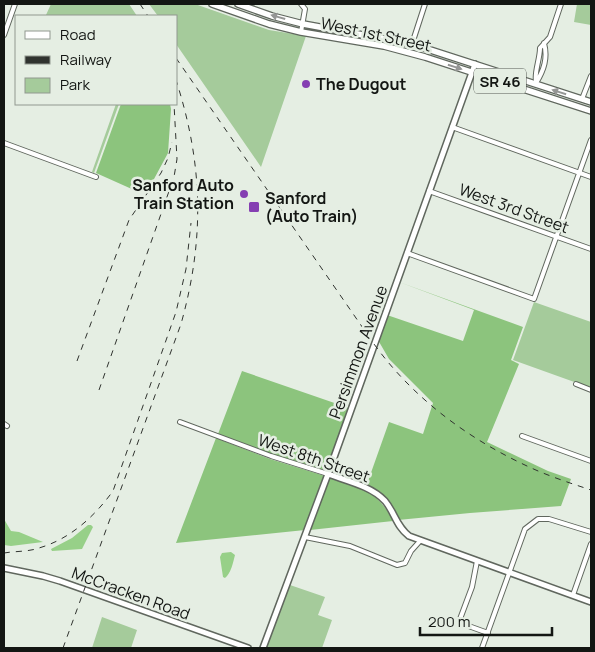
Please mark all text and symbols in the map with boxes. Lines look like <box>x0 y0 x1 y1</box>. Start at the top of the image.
street label: West 1st Street <box>319 12 433 56</box>
one-way arrow <box>270 13 285 21</box>
legend <box>15 15 178 105</box>
text: Road <box>60 24 96 45</box>
text: Railway <box>60 49 112 70</box>
one-way arrow <box>448 63 463 71</box>
road number: SR 46 <box>474 68 526 94</box>
place label: The Dugout <box>316 73 407 95</box>
text: Park <box>60 74 90 95</box>
marker: The Dugout <box>300 78 312 90</box>
one-way arrow <box>551 87 566 95</box>
place label: Sanford Auto Train Station <box>132 174 234 214</box>
street label: West 3rd Street <box>456 178 572 238</box>
place label: Sanford (Auto Train) <box>265 187 358 227</box>
marker: Sanford Auto Train Station <box>238 188 250 200</box>
marker: Sanford (Auto Train) <box>247 200 261 214</box>
street label: Persimmon Avenue <box>324 282 392 422</box>
street label: West 8th Street <box>255 429 373 487</box>
street label: McCracken Road <box>69 561 193 625</box>
scale bar <box>420 604 552 636</box>
text: 200 m <box>428 611 471 632</box>

